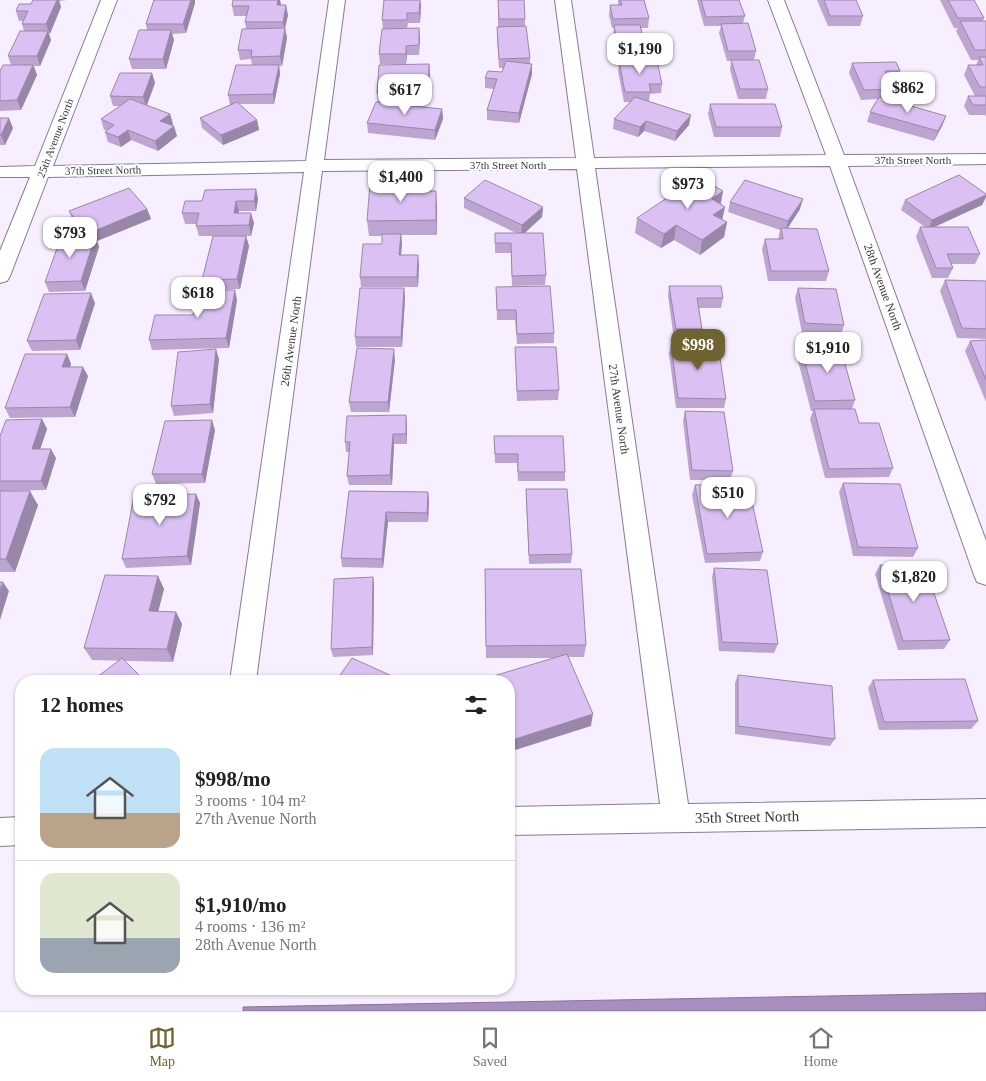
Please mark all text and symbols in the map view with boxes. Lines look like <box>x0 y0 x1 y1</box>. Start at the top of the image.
pin: $1,190 <box>599 32 681 75</box>
text: $1,190 <box>618 40 662 57</box>
pin: $862 <box>878 72 938 114</box>
pin: $617 <box>375 74 435 116</box>
text: $862 <box>892 79 924 96</box>
text: $617 <box>389 81 421 98</box>
street label: 25th Avenue North <box>34 96 76 179</box>
street label: 37th Street North <box>875 154 952 166</box>
street label: 37th Street North <box>470 159 547 171</box>
pin: $1,400 <box>360 160 442 203</box>
street label: 37th Street North <box>65 163 142 177</box>
text: $1,400 <box>379 168 423 185</box>
pin: $973 <box>658 168 718 210</box>
text: $973 <box>672 175 704 192</box>
pin: $793 <box>40 216 100 259</box>
text: $793 <box>54 224 86 241</box>
street label: 28th Avenue North <box>861 242 905 332</box>
pin: $618 <box>168 276 228 319</box>
text: $618 <box>182 284 214 301</box>
street label: 26th Avenue North <box>278 295 304 387</box>
pin: $998 <box>668 328 728 371</box>
pin: $1,910 <box>787 332 869 374</box>
text: $998 <box>682 336 714 353</box>
text: $1,910 <box>806 339 850 356</box>
street label: 27th Avenue North <box>606 363 632 455</box>
pin: $510 <box>698 476 758 519</box>
pin: $792 <box>130 484 190 526</box>
text: $510 <box>712 484 744 501</box>
text: $792 <box>144 491 176 508</box>
pin: $1,820 <box>873 560 955 603</box>
text: $1,820 <box>892 568 936 585</box>
icon: filters <box>462 691 490 719</box>
text: 12 homes <box>40 693 123 717</box>
text: $998/mo <box>195 767 271 791</box>
icon: home <box>80 768 140 828</box>
text: 3 rooms · 104 m² <box>195 792 306 809</box>
street label: 35th Street North <box>695 808 800 826</box>
text: 27th Avenue North <box>195 810 316 827</box>
icon: home <box>80 893 140 953</box>
text: $1,910/mo <box>195 893 287 917</box>
text: 4 rooms · 136 m² <box>195 918 306 935</box>
text: 28th Avenue North <box>195 936 316 953</box>
tab: Map <box>148 1024 176 1070</box>
tab: Saved <box>473 1024 507 1070</box>
tab: Home <box>804 1024 838 1070</box>

